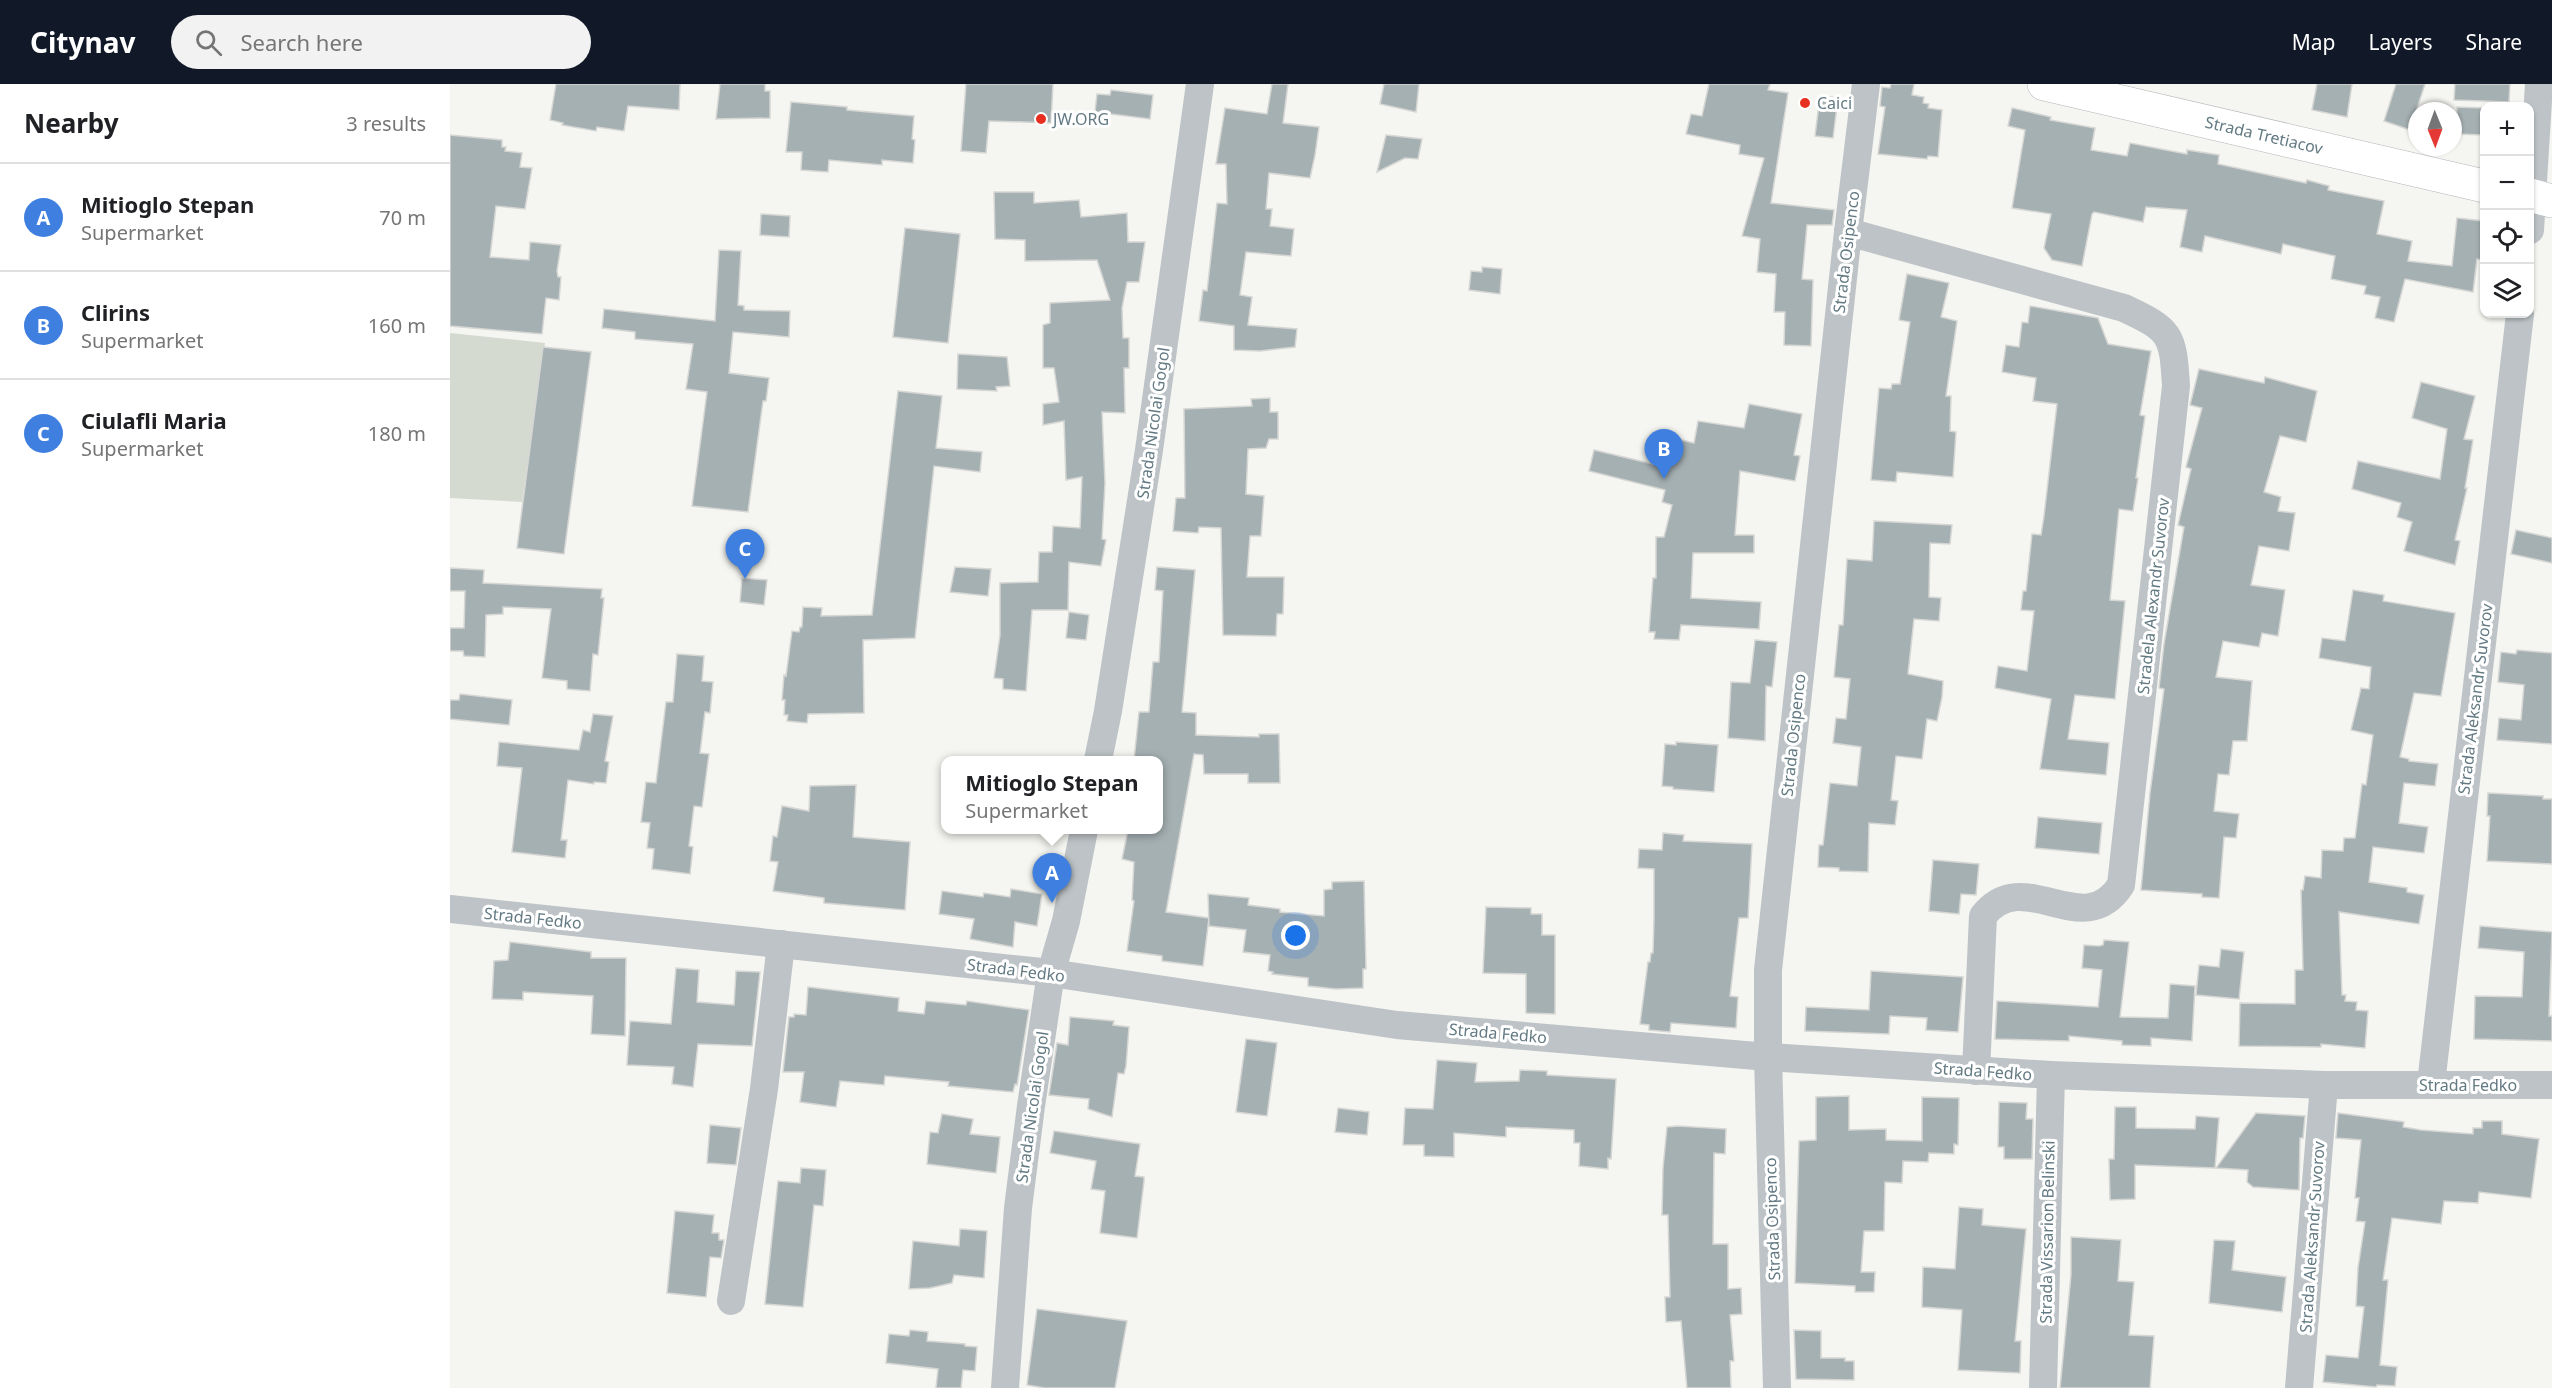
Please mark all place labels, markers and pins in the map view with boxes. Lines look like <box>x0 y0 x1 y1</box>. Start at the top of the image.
place label: Caici <box>1817 92 1852 114</box>
marker: Caici <box>1798 96 1812 110</box>
place label: JW.ORG <box>1051 108 1109 130</box>
marker: JW.ORG <box>1034 112 1048 126</box>
pin: B <box>1644 430 1684 479</box>
pin: C <box>726 530 764 579</box>
pin: A <box>1032 854 1072 903</box>

